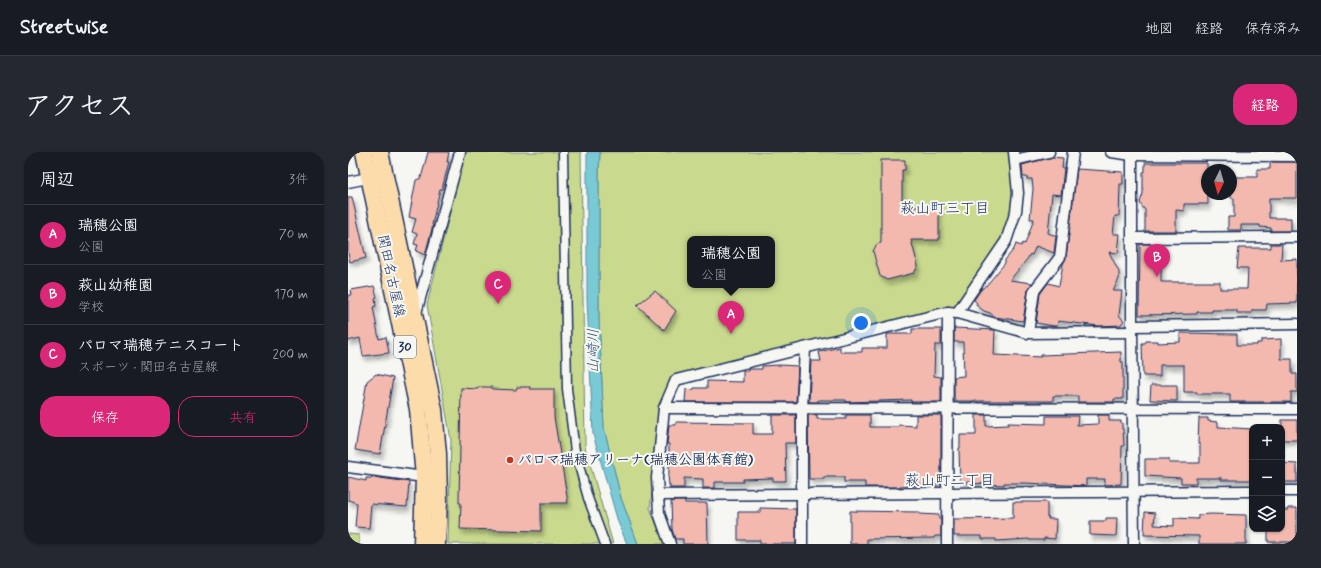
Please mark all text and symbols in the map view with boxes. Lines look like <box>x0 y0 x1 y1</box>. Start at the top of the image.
text: Streetwise <box>20 15 108 40</box>
text: 地図 <box>1145 20 1173 38</box>
text: 経路 <box>1195 20 1223 38</box>
text: 保存済み <box>1245 20 1301 38</box>
button: 経路 <box>1233 84 1297 125</box>
text: アクセス <box>24 89 134 126</box>
north arrow <box>1201 164 1237 200</box>
text: 周辺 <box>40 169 74 191</box>
text: 3件 <box>289 171 308 188</box>
district label: 萩山町三丁目 <box>900 199 990 219</box>
text: 瑞穂公園 <box>78 216 138 236</box>
text: A <box>49 226 57 243</box>
text: 70 m <box>279 226 308 243</box>
street label: 関田名古屋線 <box>373 233 409 319</box>
popup <box>687 236 775 288</box>
text: 公園 <box>78 239 104 256</box>
text: 瑞穂公園 <box>701 244 761 264</box>
pin: B <box>1144 244 1170 277</box>
text: 公園 <box>701 267 727 284</box>
pin: C <box>485 271 511 304</box>
text: 萩山幼稚園 <box>78 276 153 296</box>
text: B <box>49 286 57 303</box>
text: 170 m <box>274 286 308 303</box>
text: 学校 <box>78 299 104 316</box>
pin: A <box>718 301 744 334</box>
your location <box>851 313 871 333</box>
water label: 山崎川 <box>584 328 604 374</box>
text: パロマ瑞穂テニスコート <box>78 336 243 356</box>
road number: 30 <box>394 336 416 358</box>
text: C <box>48 346 58 363</box>
text: 200 m <box>273 346 308 363</box>
text: スポーツ · 関田名古屋線 <box>78 359 218 376</box>
button: 保存 <box>40 396 170 437</box>
button: 共有 <box>178 396 308 437</box>
map controls <box>1249 424 1285 532</box>
button: + <box>1249 424 1285 460</box>
place label: パロマ瑞穂アリーナ(瑞穂公園体育館) <box>518 451 753 469</box>
marker: パロマ瑞穂アリーナ(瑞穂公園体育館) <box>505 455 515 465</box>
button: − <box>1249 460 1285 496</box>
district label: 萩山町二丁目 <box>905 471 995 491</box>
button: layers <box>1249 496 1285 532</box>

